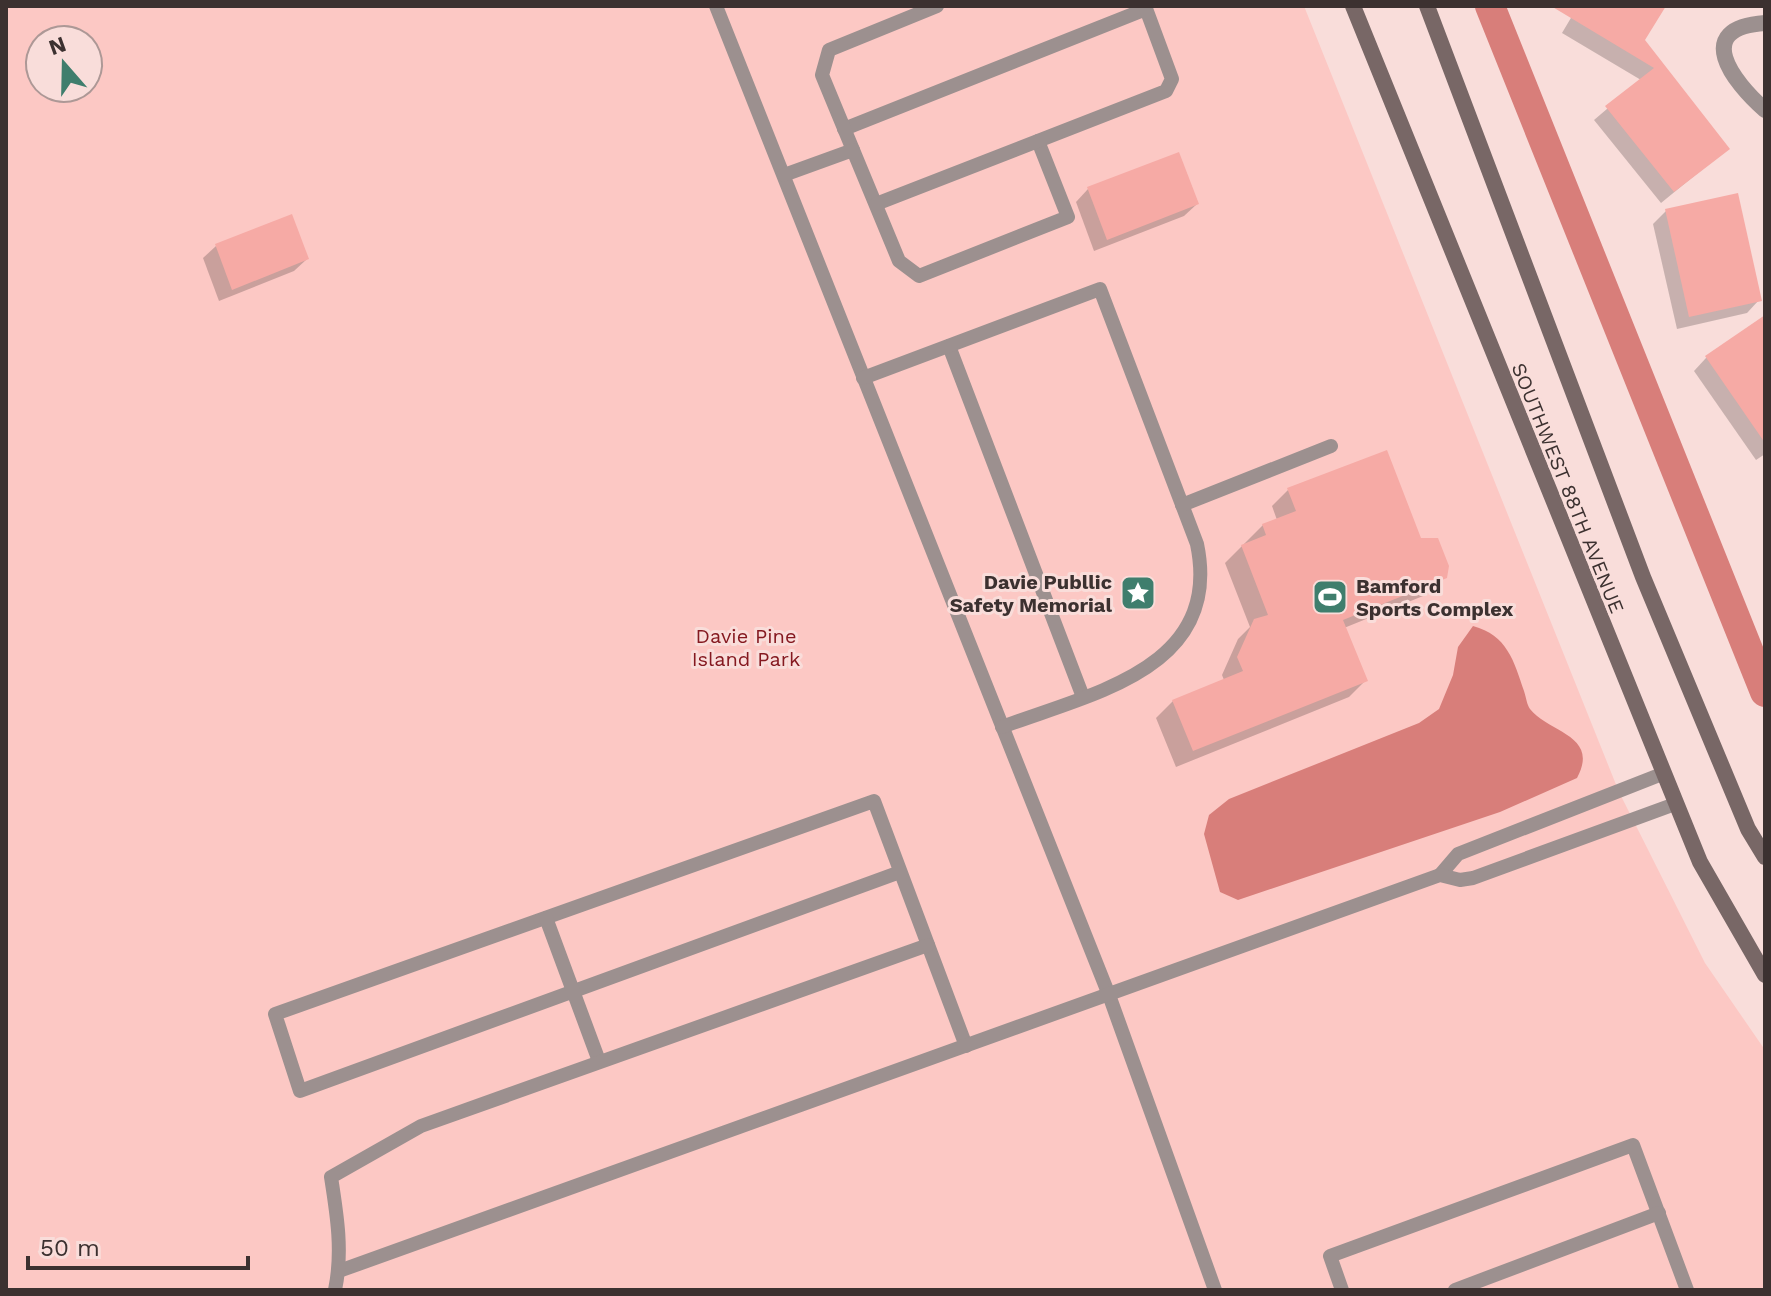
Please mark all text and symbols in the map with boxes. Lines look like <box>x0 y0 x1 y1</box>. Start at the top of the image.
north arrow <box>24 24 104 104</box>
text: N <box>45 31 69 60</box>
street label: SOUTHWEST 88TH AVENUE <box>1507 359 1629 617</box>
place label: Davie Publlic Safety Memorial <box>950 570 1112 617</box>
place icon: Davie Publlic Safety Memorial <box>1119 574 1157 612</box>
place label: Bamford Sports Complex <box>1356 574 1513 621</box>
sports icon: Bamford Sports Complex <box>1311 578 1349 616</box>
park label: Davie Pine Island Park <box>692 624 800 671</box>
scale bar <box>28 1220 248 1270</box>
text: 50 m <box>40 1234 100 1262</box>

